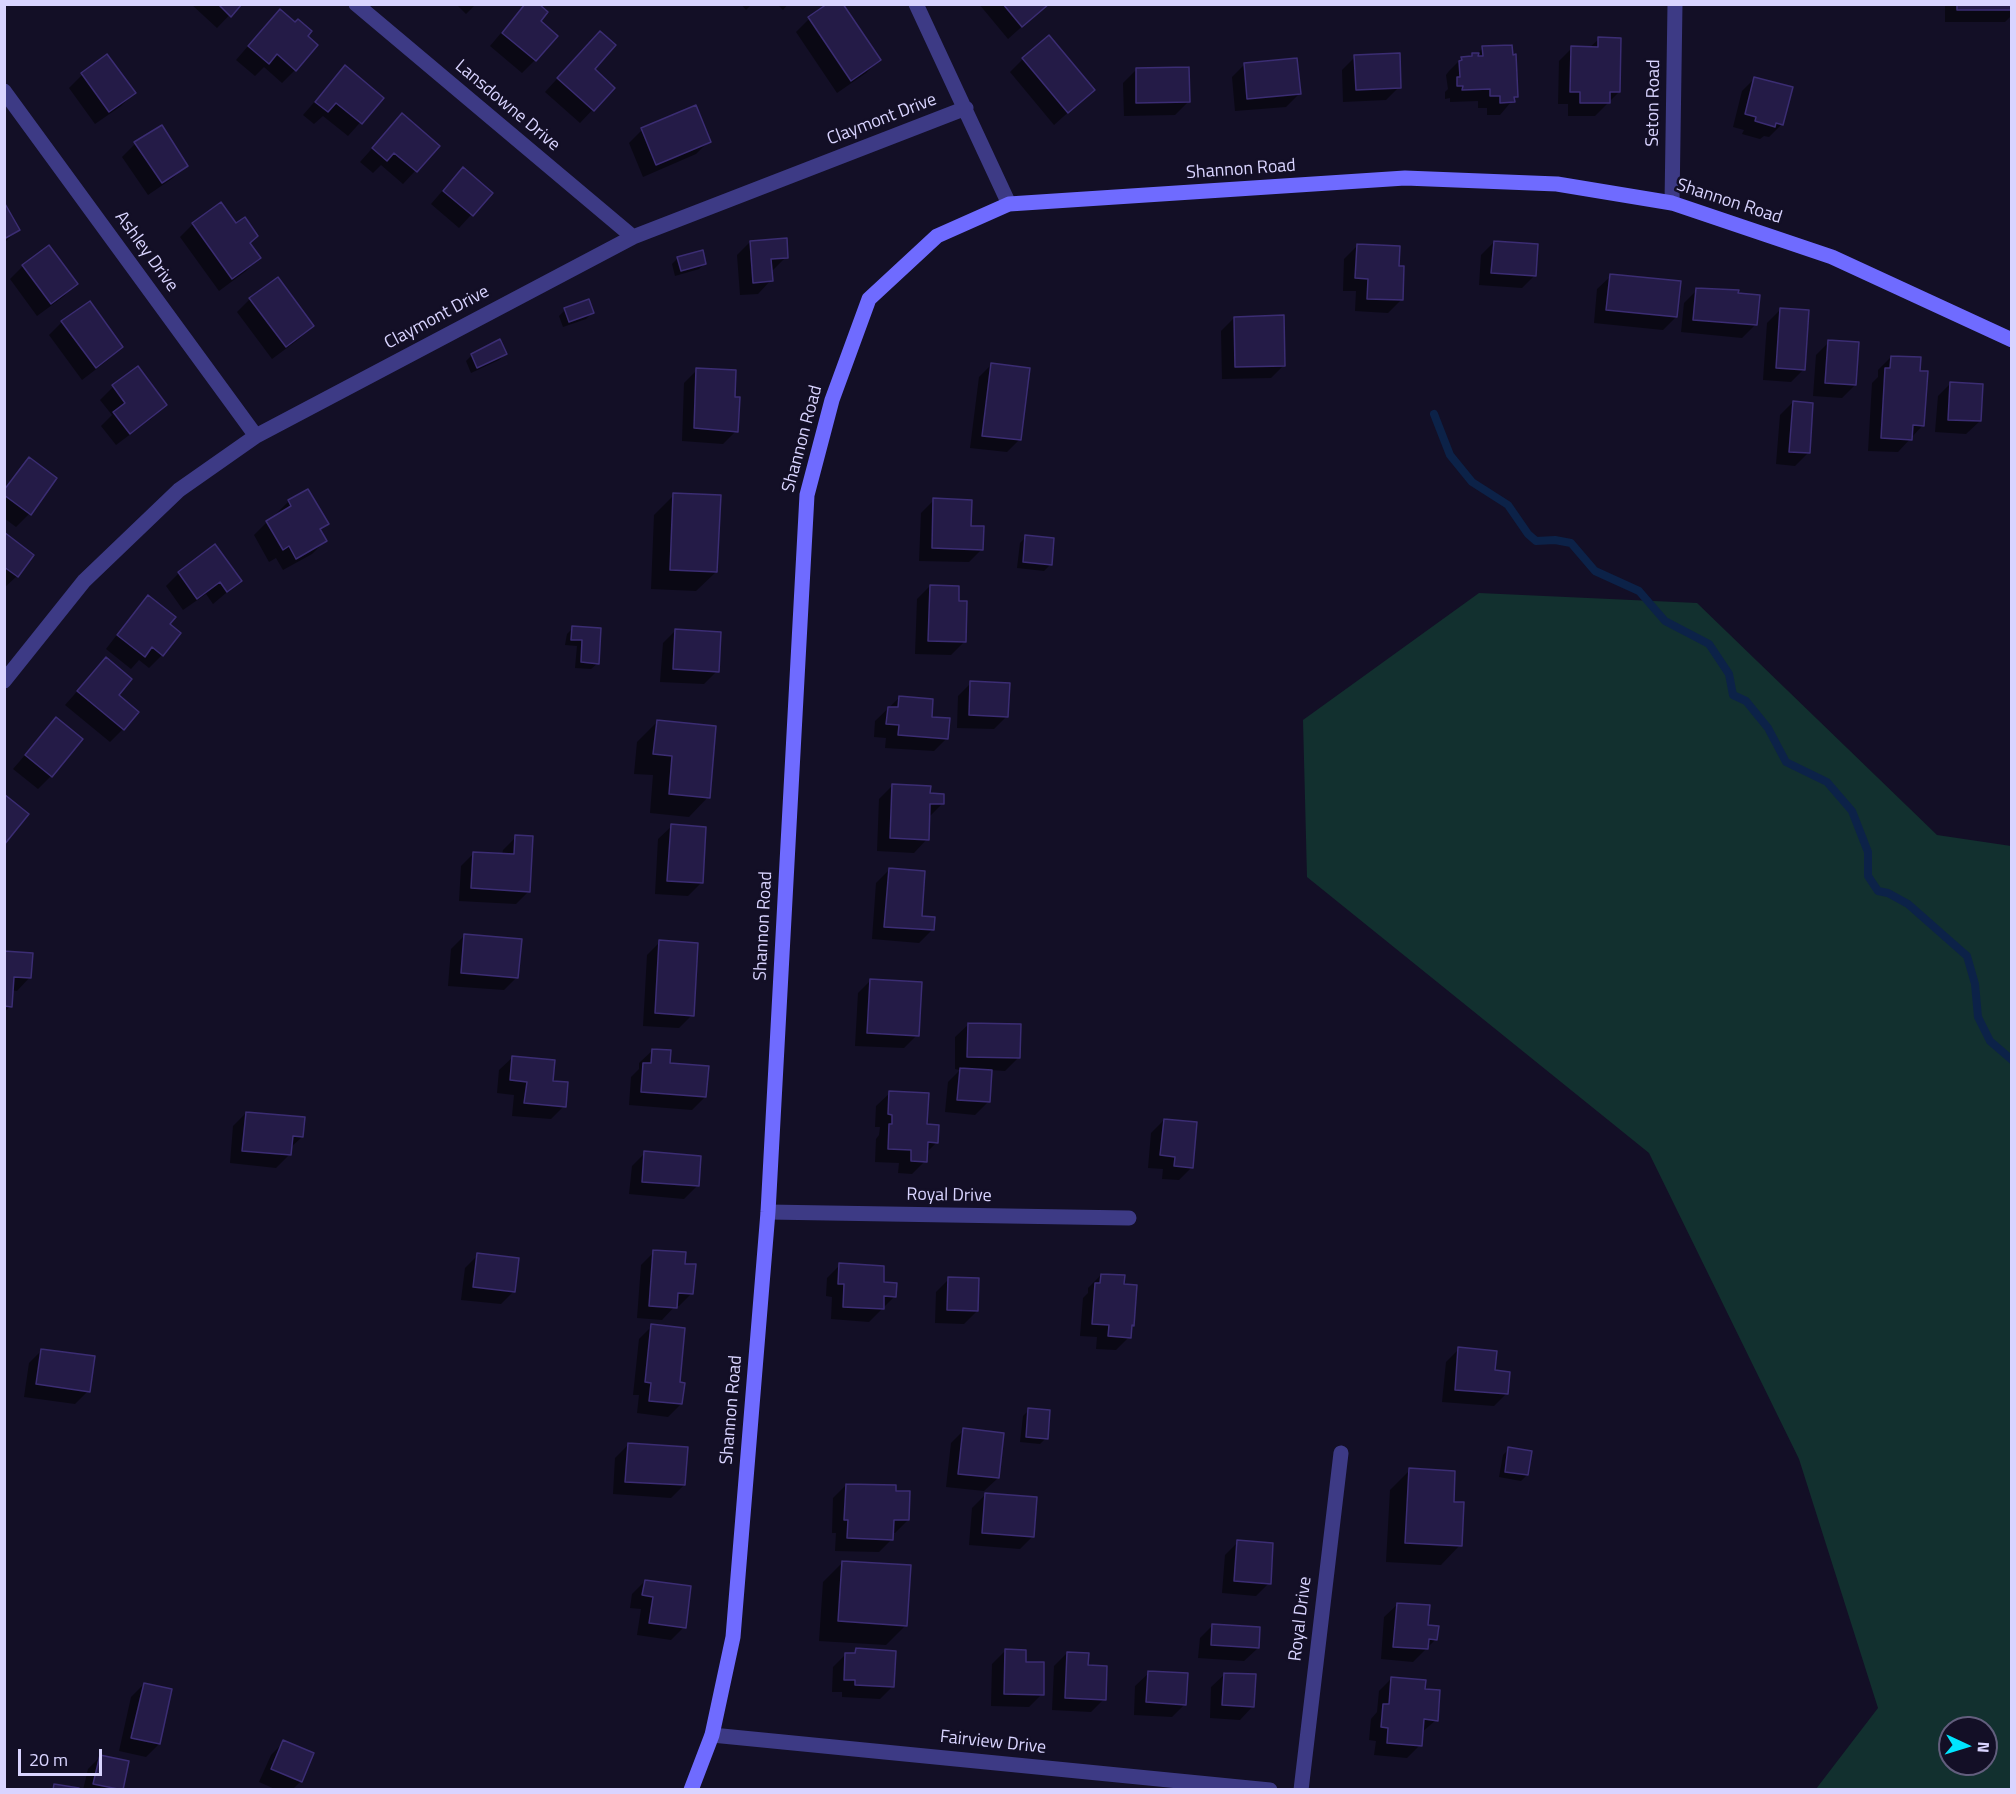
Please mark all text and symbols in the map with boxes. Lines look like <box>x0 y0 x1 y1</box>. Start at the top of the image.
street label: Lansdowne Drive <box>450 56 564 156</box>
street label: Seton Road <box>1642 59 1666 147</box>
street label: Claymont Drive <box>824 89 940 151</box>
street label: Shannon Road <box>1185 155 1297 185</box>
street label: Shannon Road <box>1673 175 1785 229</box>
street label: Ashley Drive <box>110 208 182 296</box>
street label: Claymont Drive <box>381 281 493 355</box>
street label: Shannon Road <box>778 383 828 495</box>
street label: Shannon Road <box>750 871 778 981</box>
street label: Royal Drive <box>906 1184 992 1208</box>
street label: Shannon Road <box>716 1354 748 1466</box>
street label: Royal Drive <box>1285 1575 1317 1663</box>
north arrow <box>1938 1716 1998 1776</box>
street label: Fairview Drive <box>939 1727 1047 1759</box>
scale bar <box>21 1737 105 1775</box>
text: N <box>1972 1741 1996 1753</box>
text: 20 m <box>29 1746 68 1773</box>

